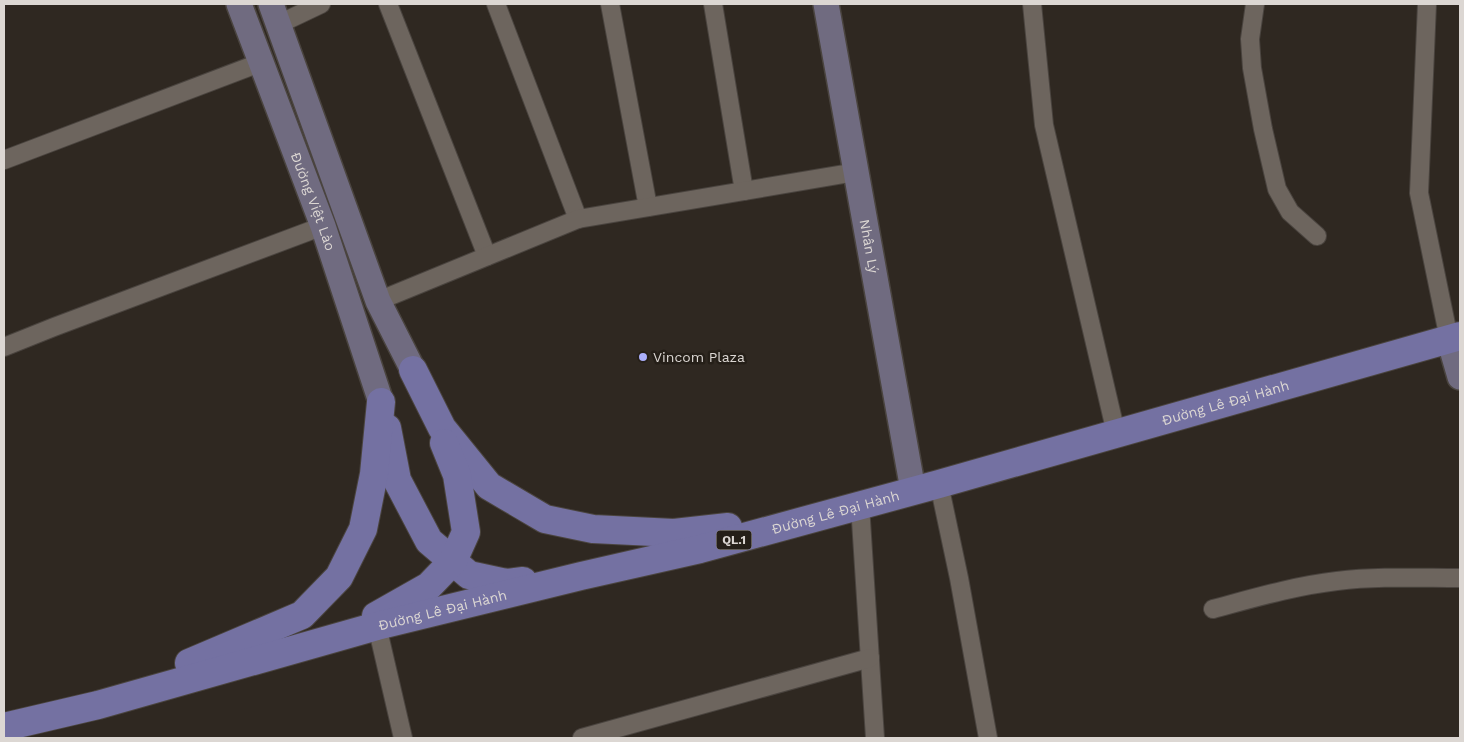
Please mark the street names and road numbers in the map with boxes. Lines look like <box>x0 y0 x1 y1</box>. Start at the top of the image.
street label: Đường Việt Lào <box>288 150 339 253</box>
street label: Nhân Lý <box>857 218 882 275</box>
street label: Đường Lê Đại Hành <box>1160 377 1291 428</box>
street label: Đường Lê Đại Hành <box>770 487 901 537</box>
road number: QL.1 <box>716 530 752 550</box>
street label: Đường Lê Đại Hành <box>377 587 508 633</box>

